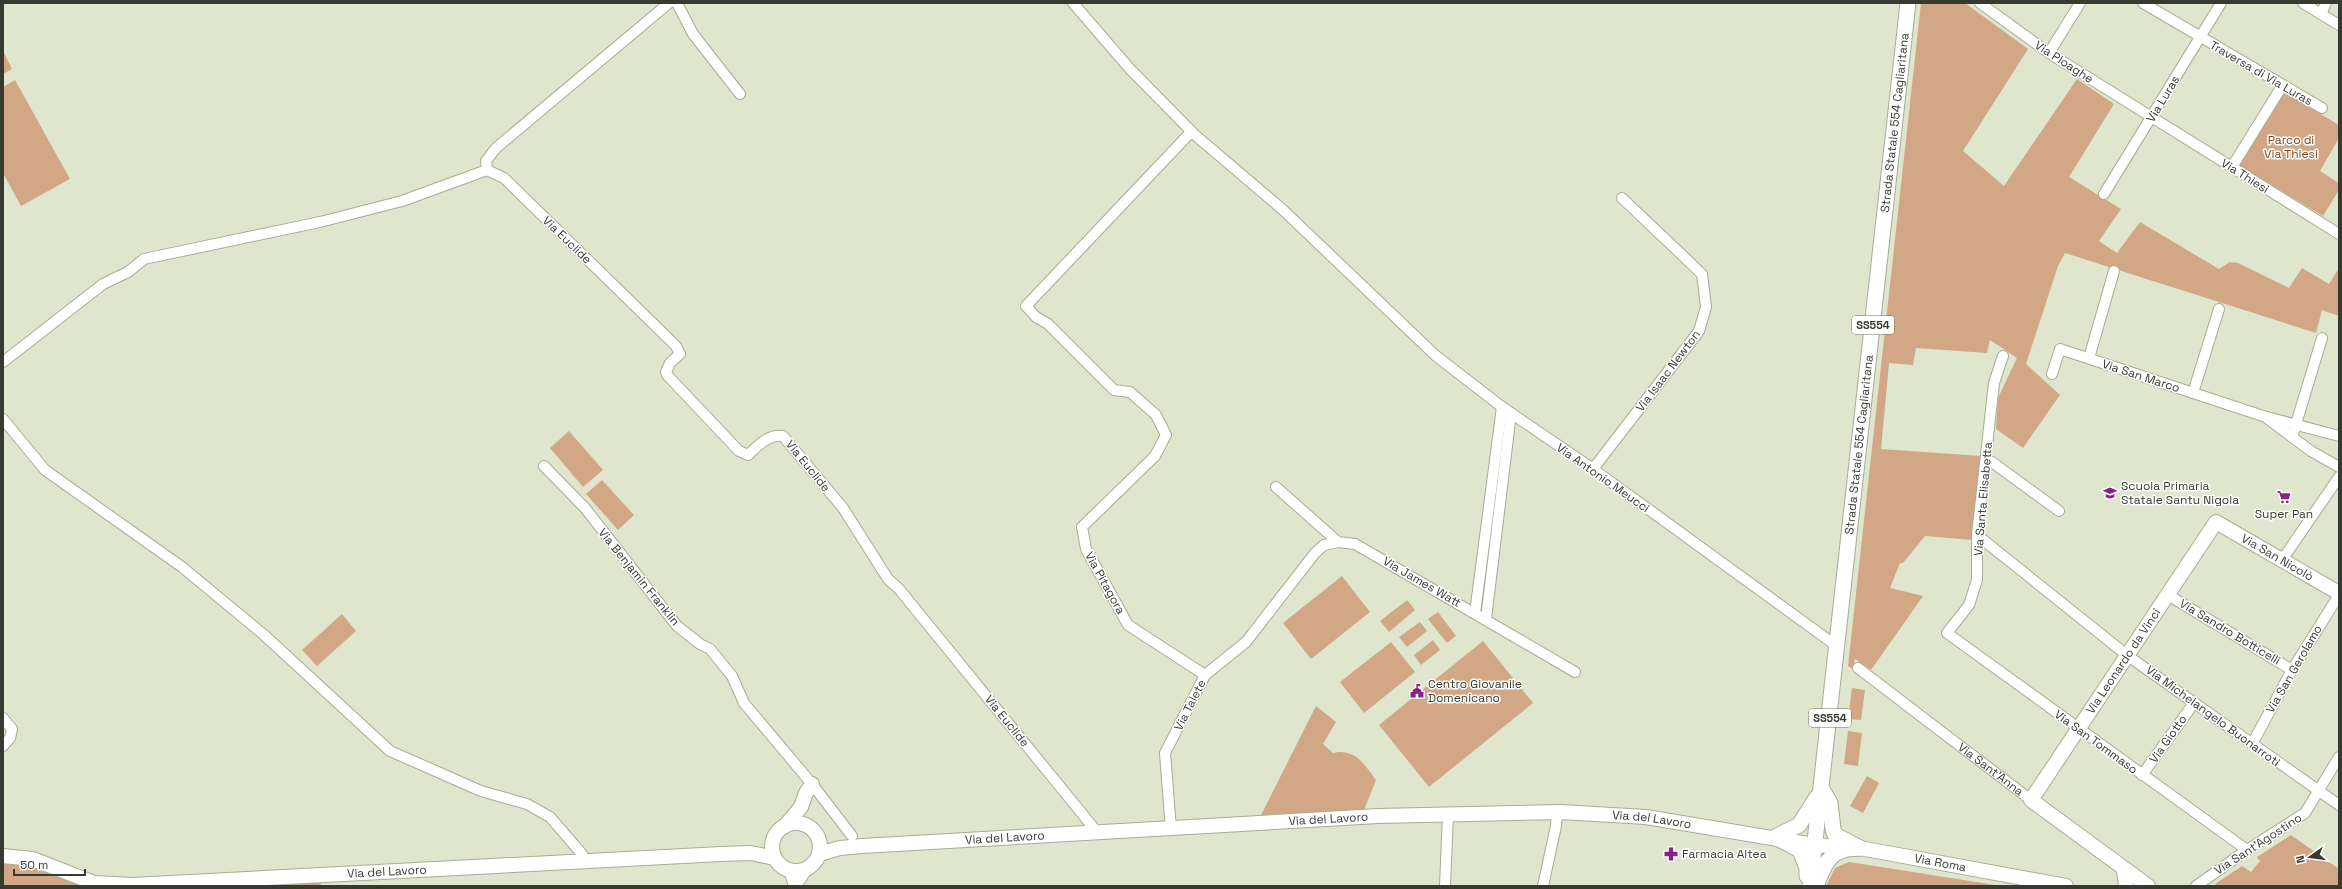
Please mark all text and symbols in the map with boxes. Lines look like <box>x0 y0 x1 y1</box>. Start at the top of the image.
street label: Strada Statale 554 Cagliaritana <box>1877 32 1913 213</box>
street label: Via Ploaghe <box>2032 37 2096 87</box>
street label: Traversa di Via Luras <box>2207 37 2315 109</box>
street label: Via Luras <box>2143 73 2183 125</box>
park label: Parco di Via Thiesi <box>2264 132 2318 162</box>
street label: Via Thiesi <box>2218 155 2272 197</box>
street label: Via Euclide <box>539 213 595 267</box>
road number: SS554 <box>1852 316 1894 334</box>
street label: Via Isaac Newton <box>1632 327 1704 415</box>
street label: Strada Statale 554 Cagliaritana <box>1841 354 1877 535</box>
street label: Via San Marco <box>2100 356 2182 396</box>
street label: Via Euclide <box>782 437 834 495</box>
street label: Via Antonio Meucci <box>1553 440 1653 516</box>
street label: Via Santa Elisabetta <box>1970 441 1996 557</box>
place label: Scuola Primaria Statale Santu Nigola <box>2121 478 2239 508</box>
school or university icon: Scuola Primaria Statale Santu Nigola <box>2102 485 2118 501</box>
supermarket icon: Super Pan <box>2276 489 2292 505</box>
place label: Super Pan <box>2255 506 2313 522</box>
street label: Via Benjamin Franklin <box>595 525 683 629</box>
street label: Via San Nicolò <box>2238 530 2316 585</box>
street label: Via Pitagora <box>1081 549 1129 617</box>
street label: Via James Watt <box>1380 553 1464 611</box>
street label: Via Sandro Botticelli <box>2176 595 2284 669</box>
street label: Via Leonardo da Vinci <box>2082 605 2164 717</box>
street label: Via San Gerolamo <box>2262 622 2326 716</box>
street label: Via Michelangelo Buonarroti <box>2143 662 2283 770</box>
place label: Centro Giovanile Domenicano <box>1428 676 1522 706</box>
street label: Via Talete <box>1170 677 1210 733</box>
public building icon: Centro Giovanile Domenicano <box>1409 683 1425 699</box>
street label: Via Euclide <box>981 692 1033 750</box>
street label: Via San Tommaso <box>2051 706 2141 778</box>
road number: SS554 <box>1809 709 1851 727</box>
street label: Via Giotto <box>2146 712 2190 766</box>
street label: Via Sant'Anna <box>1955 739 2027 800</box>
street label: Via del Lavoro <box>1612 807 1693 832</box>
street label: Via del Lavoro <box>1288 809 1369 829</box>
street label: Via Sant'Agostino <box>2211 810 2305 878</box>
street label: Via del Lavoro <box>965 827 1045 848</box>
north arrow <box>2290 837 2330 877</box>
pharmacy icon: Farmacia Altea <box>1663 846 1679 862</box>
place label: Farmacia Altea <box>1682 846 1767 862</box>
street label: Via Roma <box>1913 850 1968 875</box>
scale bar <box>14 851 85 877</box>
text: N <box>2293 854 2308 865</box>
text: 50 m <box>20 857 48 873</box>
street label: Via del Lavoro <box>347 862 427 882</box>

